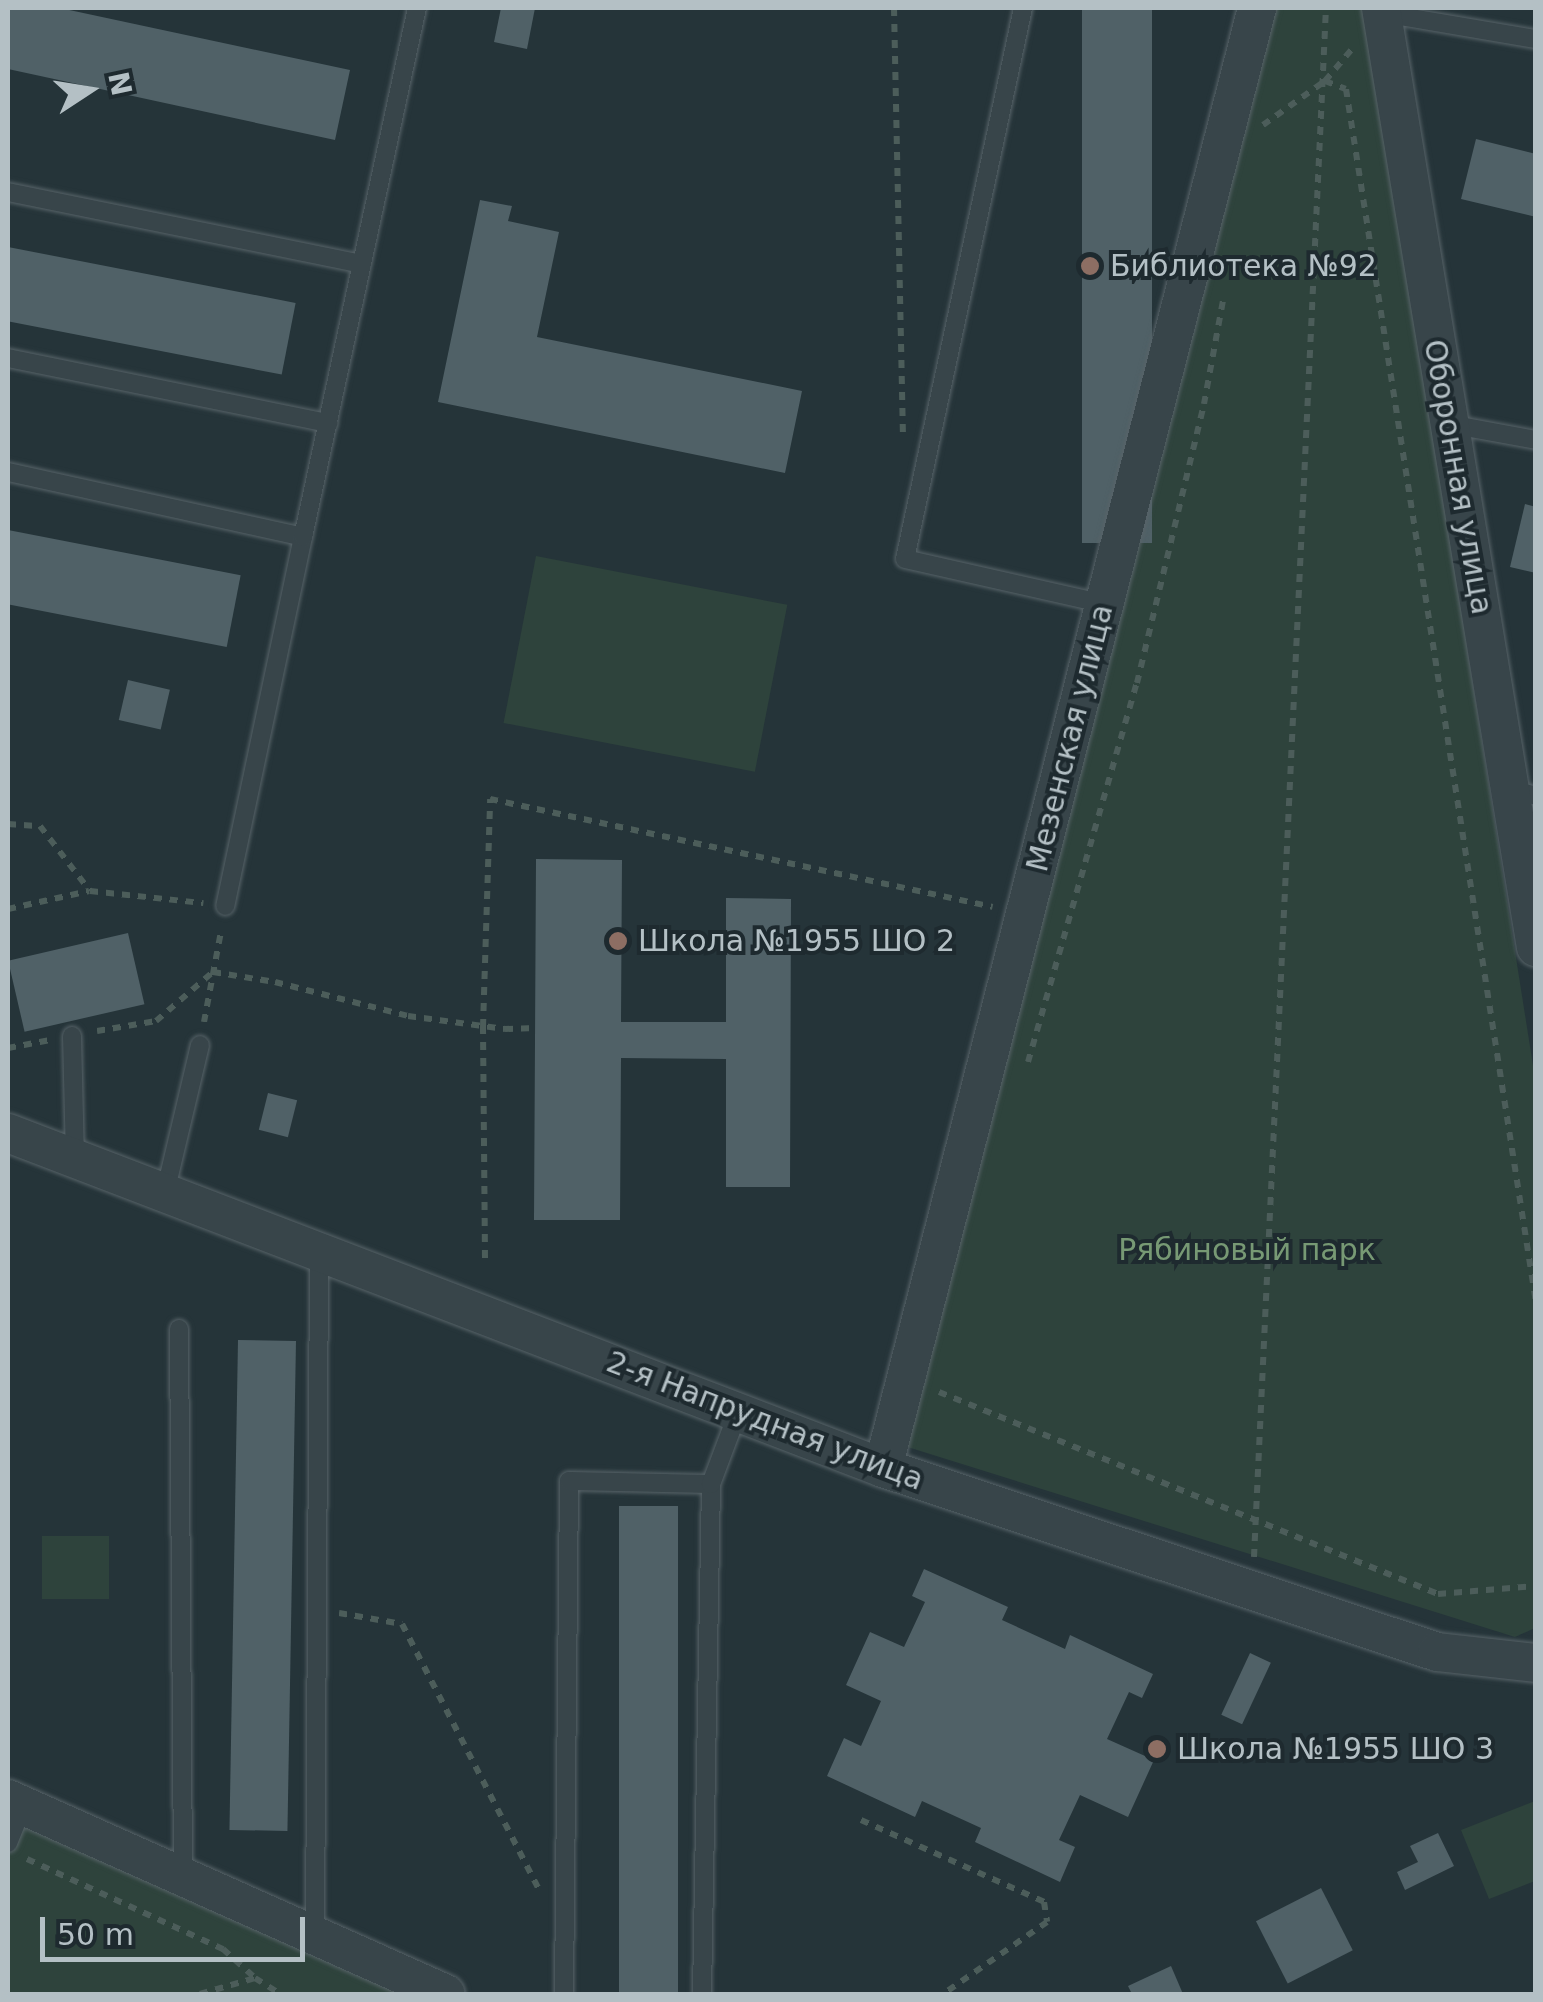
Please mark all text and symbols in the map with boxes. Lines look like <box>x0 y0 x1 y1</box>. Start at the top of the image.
north arrow <box>40 40 140 140</box>
text: N <box>101 69 138 99</box>
place label: Библиотека №92 <box>1110 248 1377 284</box>
marker: Библиотека №92 <box>1079 255 1101 277</box>
street label: Оборонная улица <box>1416 337 1500 617</box>
street label: Мезенская улица <box>1019 601 1121 875</box>
place label: Школа №1955 ШО 2 <box>638 923 955 959</box>
marker: Школа №1955 ШО 2 <box>607 930 629 952</box>
park label: Рябиновый парк <box>1118 1232 1376 1268</box>
street label: 2-я Напрудная улица <box>602 1344 928 1498</box>
place label: Школа №1955 ШО 3 <box>1177 1731 1494 1767</box>
marker: Школа №1955 ШО 3 <box>1146 1738 1168 1760</box>
scale bar <box>45 1897 310 1959</box>
text: 50 m <box>57 1917 134 1952</box>

